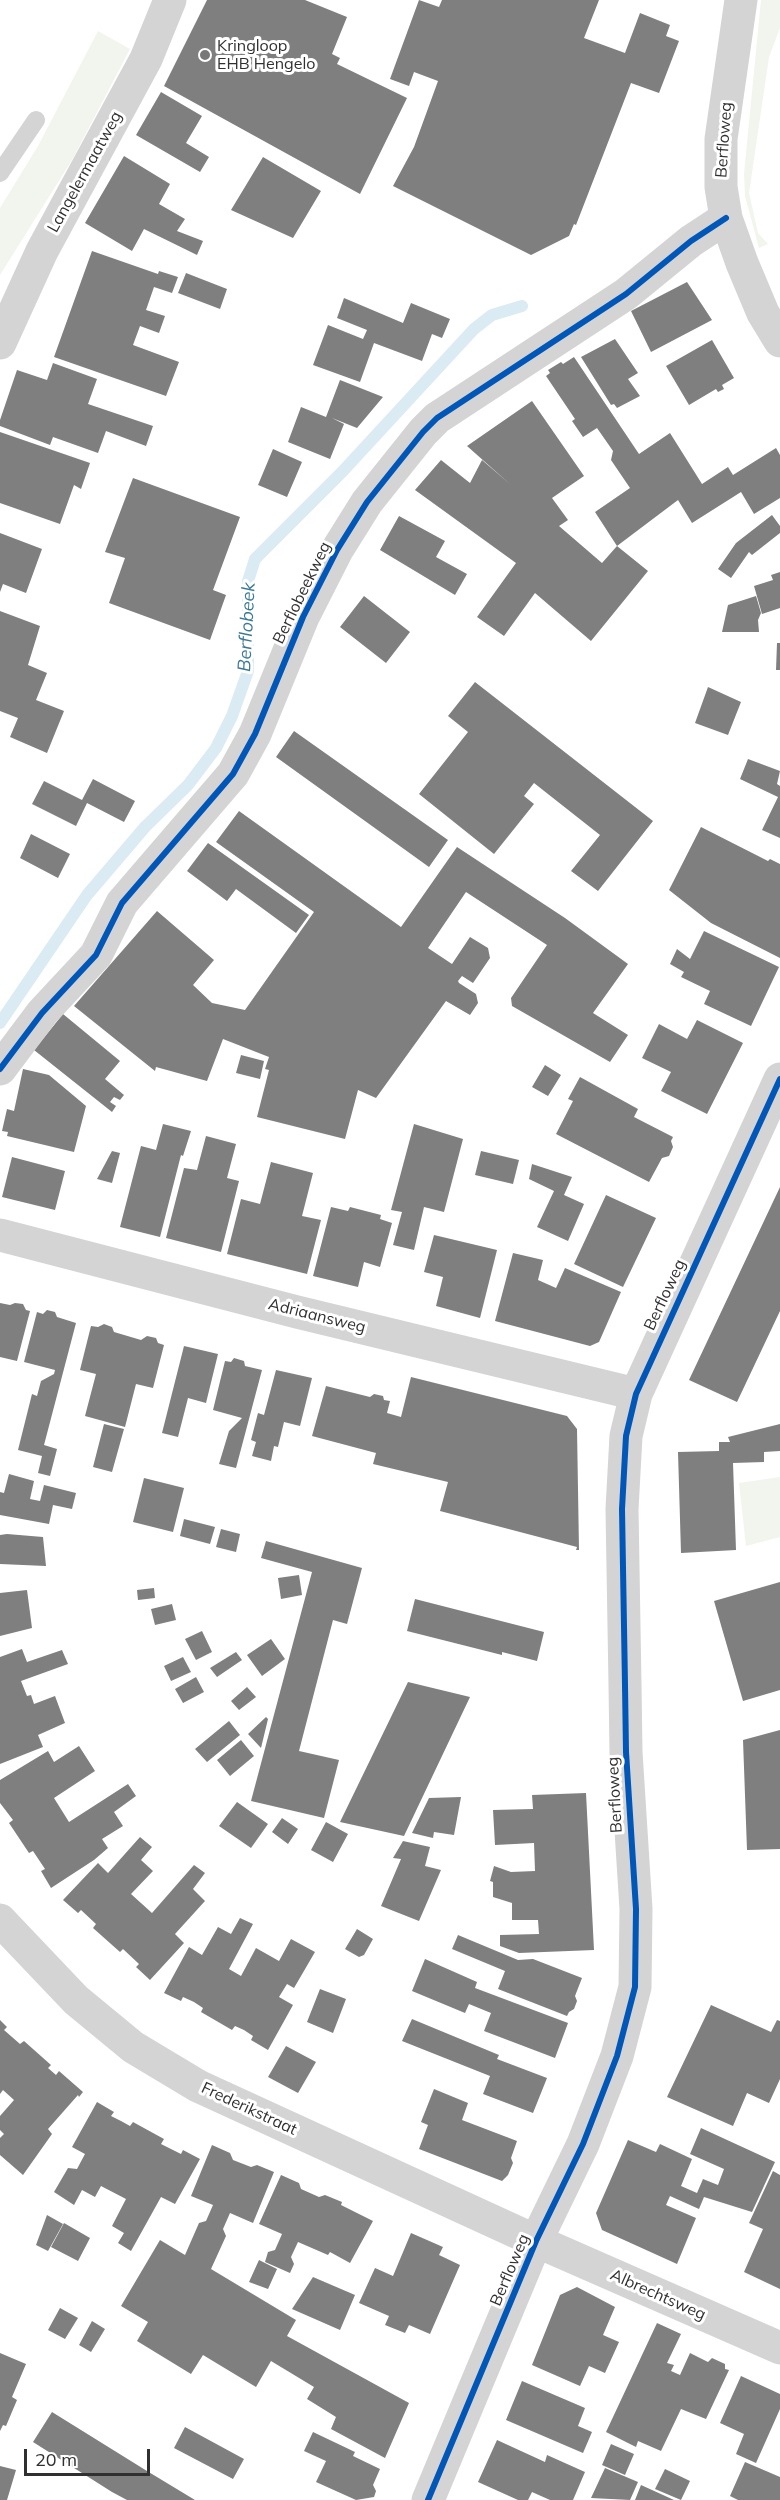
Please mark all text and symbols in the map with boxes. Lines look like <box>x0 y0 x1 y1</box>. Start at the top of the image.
place label: Kringloop EHB Hengelo <box>217 36 315 74</box>
marker: Kringloop EHB Hengelo <box>198 48 212 62</box>
street label: Berfloweg <box>712 101 736 179</box>
street label: Langelermaatweg <box>44 108 126 236</box>
street label: Berflobeekweg <box>269 539 335 647</box>
water label: Berflobeek <box>234 582 260 672</box>
street label: Berfloweg <box>640 1256 690 1334</box>
street label: Adriaansweg <box>266 1295 368 1337</box>
street label: Berfloweg <box>603 1756 627 1834</box>
street label: Frederikstraat <box>198 2078 300 2140</box>
street label: Berfloweg <box>486 2231 534 2309</box>
street label: Albrechtsweg <box>607 2265 709 2325</box>
scale bar <box>27 2437 153 2475</box>
text: 20 m <box>35 2448 77 2471</box>

